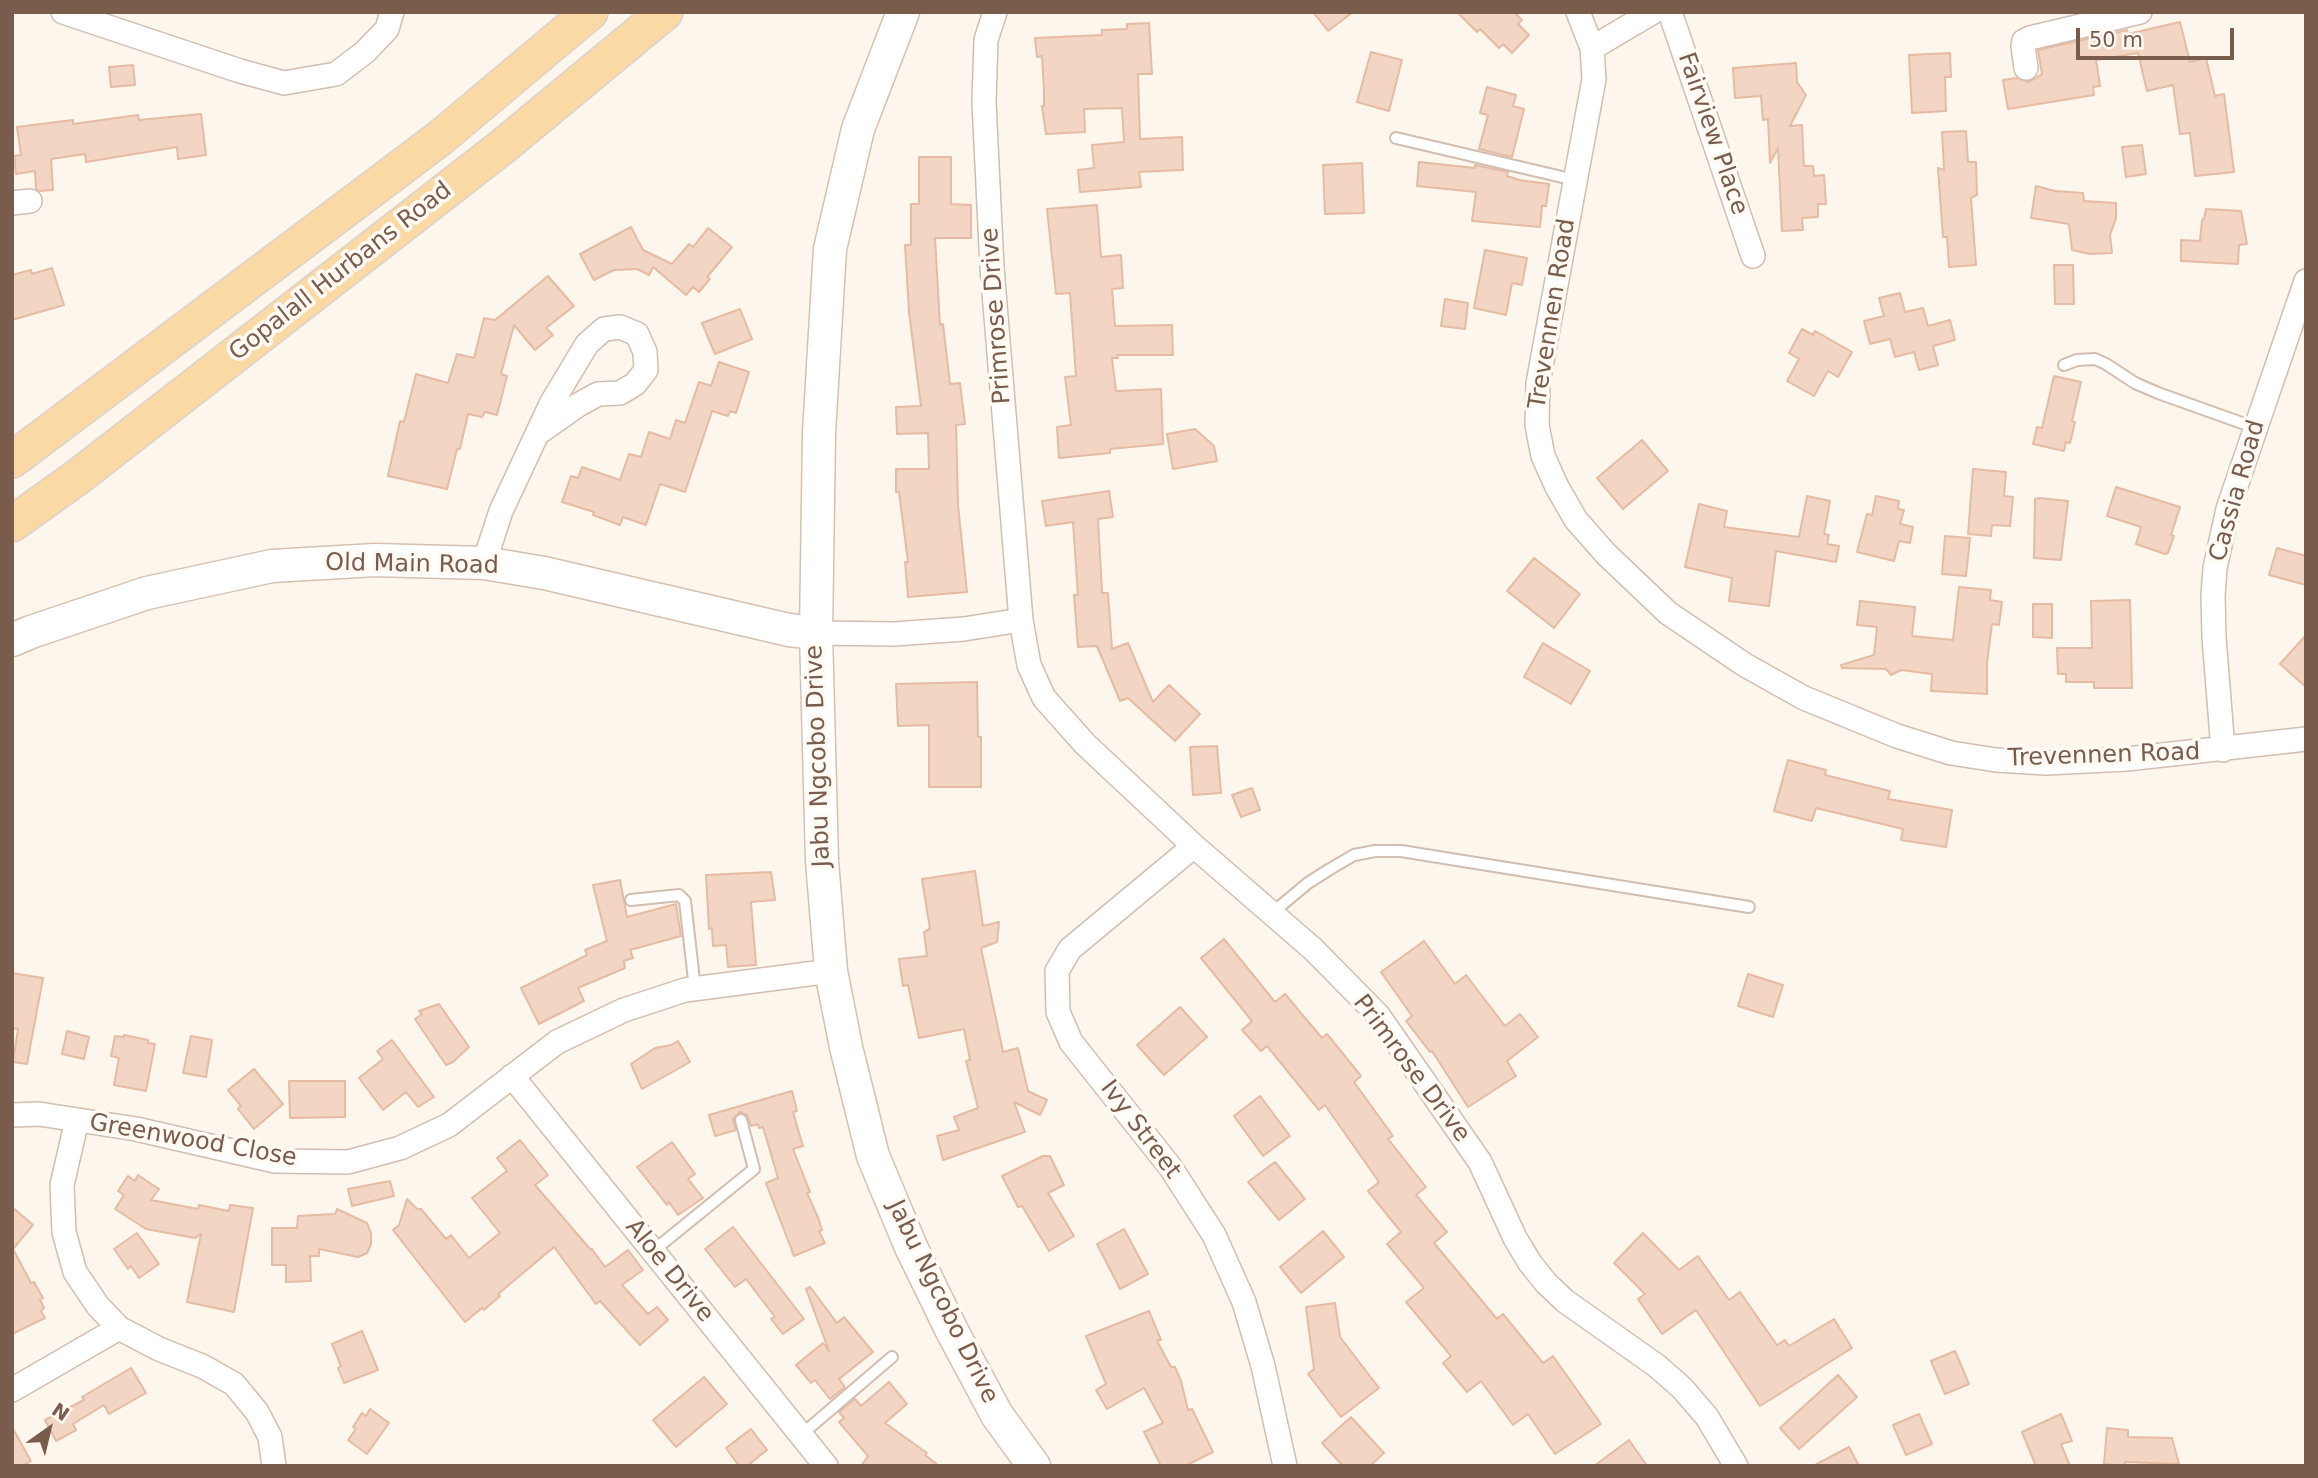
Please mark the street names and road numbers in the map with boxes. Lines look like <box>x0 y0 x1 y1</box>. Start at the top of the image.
street label: Fairview Place <box>1671 49 1753 219</box>
street label: Gopalall Hurbans Road <box>224 176 458 368</box>
street label: Trevennen Road <box>1524 217 1582 411</box>
street label: Primrose Drive <box>976 227 1018 405</box>
street label: Cassia Road <box>2204 417 2272 565</box>
street label: Old Main Road <box>325 549 499 581</box>
street label: Jabu Ngcobo Drive <box>801 644 837 868</box>
street label: Trevennen Road <box>2007 738 2201 774</box>
street label: Primrose Drive <box>1346 990 1476 1148</box>
street label: Ivy Street <box>1094 1075 1186 1185</box>
street label: Greenwood Close <box>87 1109 299 1173</box>
street label: Jabu Ngcobo Drive <box>880 1196 1004 1408</box>
street label: Aloe Drive <box>619 1214 719 1328</box>

